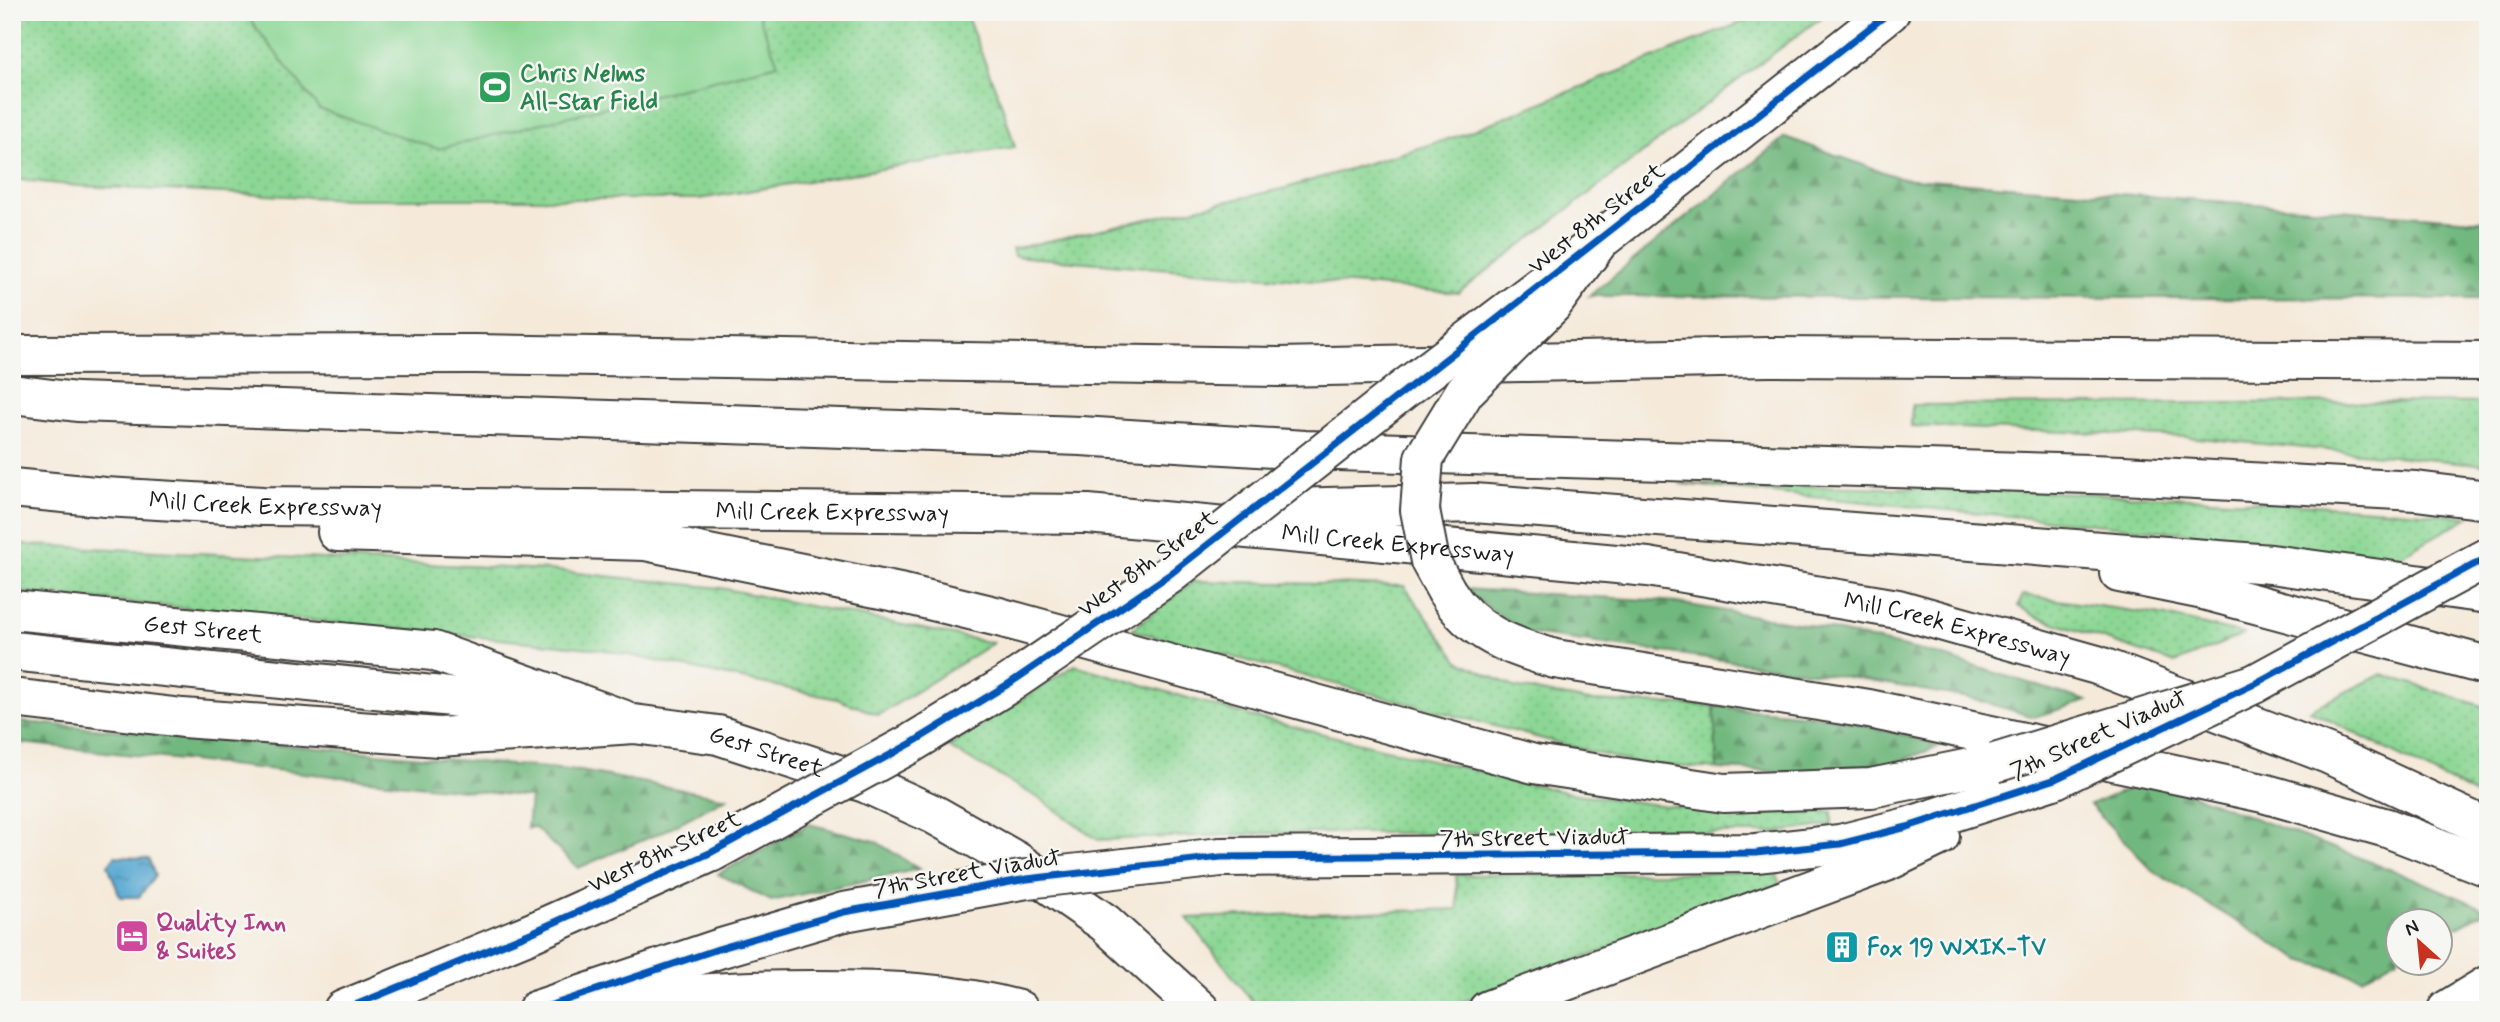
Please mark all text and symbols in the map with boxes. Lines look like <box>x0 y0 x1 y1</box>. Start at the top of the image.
place label: Chris Nelms All-Star Field <box>520 59 658 118</box>
sports icon: Chris Nelms All-Star Field <box>476 68 514 106</box>
street label: West 8th Street <box>1523 156 1671 282</box>
street label: Mill Creek Expressway <box>148 486 382 524</box>
street label: Mill Creek Expressway <box>716 496 949 530</box>
street label: West 8th Street <box>1072 503 1224 625</box>
street label: Mill Creek Expressway <box>1280 518 1515 571</box>
street label: Mill Creek Expressway <box>1842 586 2074 674</box>
street label: Gest Street <box>142 609 264 651</box>
street label: 7th Street Viaduct <box>2006 683 2191 788</box>
street label: Gest Street <box>707 720 828 786</box>
street label: West 8th Street <box>583 804 746 901</box>
street label: 7th Street Viaduct <box>1439 821 1629 856</box>
street label: 7th Street Viaduct <box>871 842 1063 905</box>
north arrow <box>2384 906 2454 976</box>
place label: Quality Inn & Suites <box>156 908 286 967</box>
text: N <box>2401 914 2423 942</box>
hotel icon: Quality Inn & Suites <box>113 917 151 955</box>
building icon: Fox 19 WXIX-TV <box>1823 928 1861 966</box>
place label: Fox 19 WXIX-TV <box>1867 933 2047 964</box>

